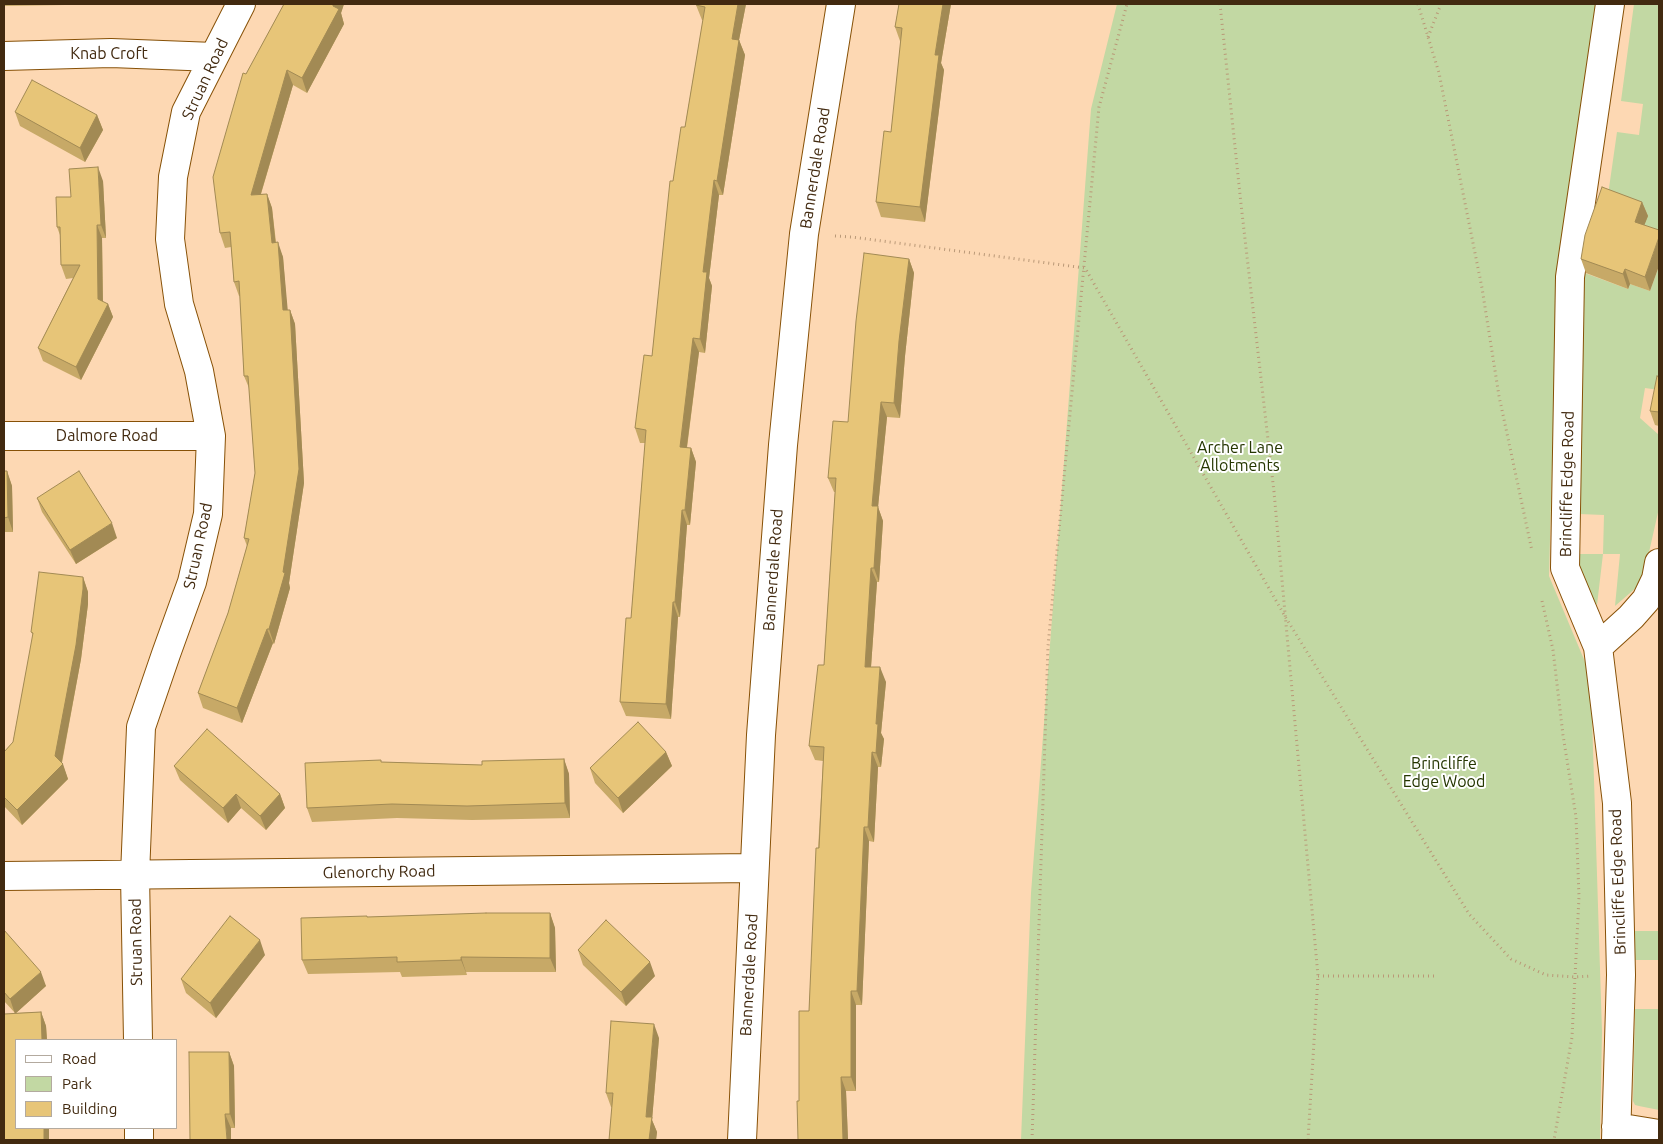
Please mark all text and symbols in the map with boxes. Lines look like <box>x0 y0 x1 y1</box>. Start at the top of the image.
street label: Struan Road <box>178 35 232 123</box>
street label: Knab Croft <box>70 44 148 64</box>
street label: Bannerdale Road <box>796 106 834 230</box>
street label: Brincliffe Edge Road <box>1556 411 1578 557</box>
street label: Dalmore Road <box>56 426 158 446</box>
park label: Archer Lane Allotments <box>1197 438 1283 476</box>
street label: Struan Road <box>179 501 217 591</box>
street label: Bannerdale Road <box>759 508 787 632</box>
park label: Brincliffe Edge Wood <box>1403 754 1485 792</box>
street label: Brincliffe Edge Road <box>1606 809 1630 955</box>
street label: Glenorchy Road <box>322 861 436 883</box>
street label: Struan Road <box>126 898 146 986</box>
street label: Bannerdale Road <box>736 913 762 1037</box>
legend <box>15 1039 178 1129</box>
text: Road <box>62 1050 97 1067</box>
text: Park <box>62 1075 92 1092</box>
text: Building <box>62 1100 117 1117</box>

